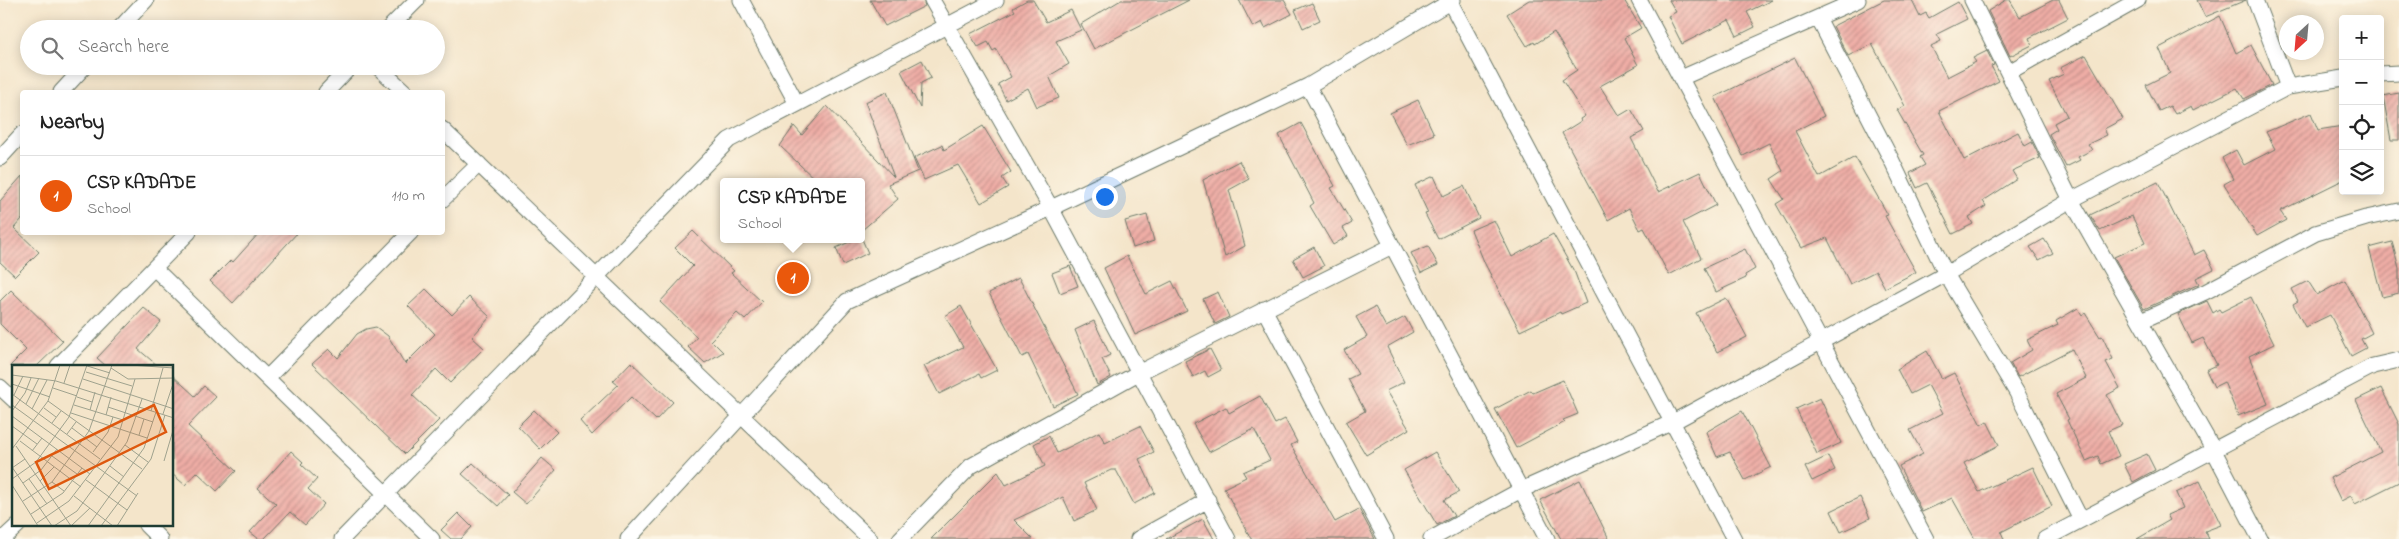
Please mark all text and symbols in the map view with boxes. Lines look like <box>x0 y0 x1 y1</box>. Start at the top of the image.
north arrow <box>2279 15 2324 60</box>
map controls <box>2339 15 2384 195</box>
button: + <box>2339 15 2384 60</box>
search box <box>20 20 445 75</box>
icon: search <box>38 34 66 62</box>
text: Search here <box>78 34 169 61</box>
button: − <box>2339 60 2384 105</box>
button: locate <box>2339 105 2384 150</box>
text: Nearby <box>40 108 104 138</box>
button: layers <box>2339 150 2384 195</box>
text: CSP KADADE <box>87 170 196 197</box>
popup <box>720 178 865 243</box>
text: 1 <box>53 184 59 208</box>
text: 110 m <box>391 184 425 208</box>
your location <box>1092 184 1118 210</box>
text: CSP KADADE <box>738 185 847 212</box>
text: School <box>87 197 131 221</box>
text: School <box>738 212 782 236</box>
pin: 1 <box>777 259 809 297</box>
inset map <box>12 365 174 526</box>

